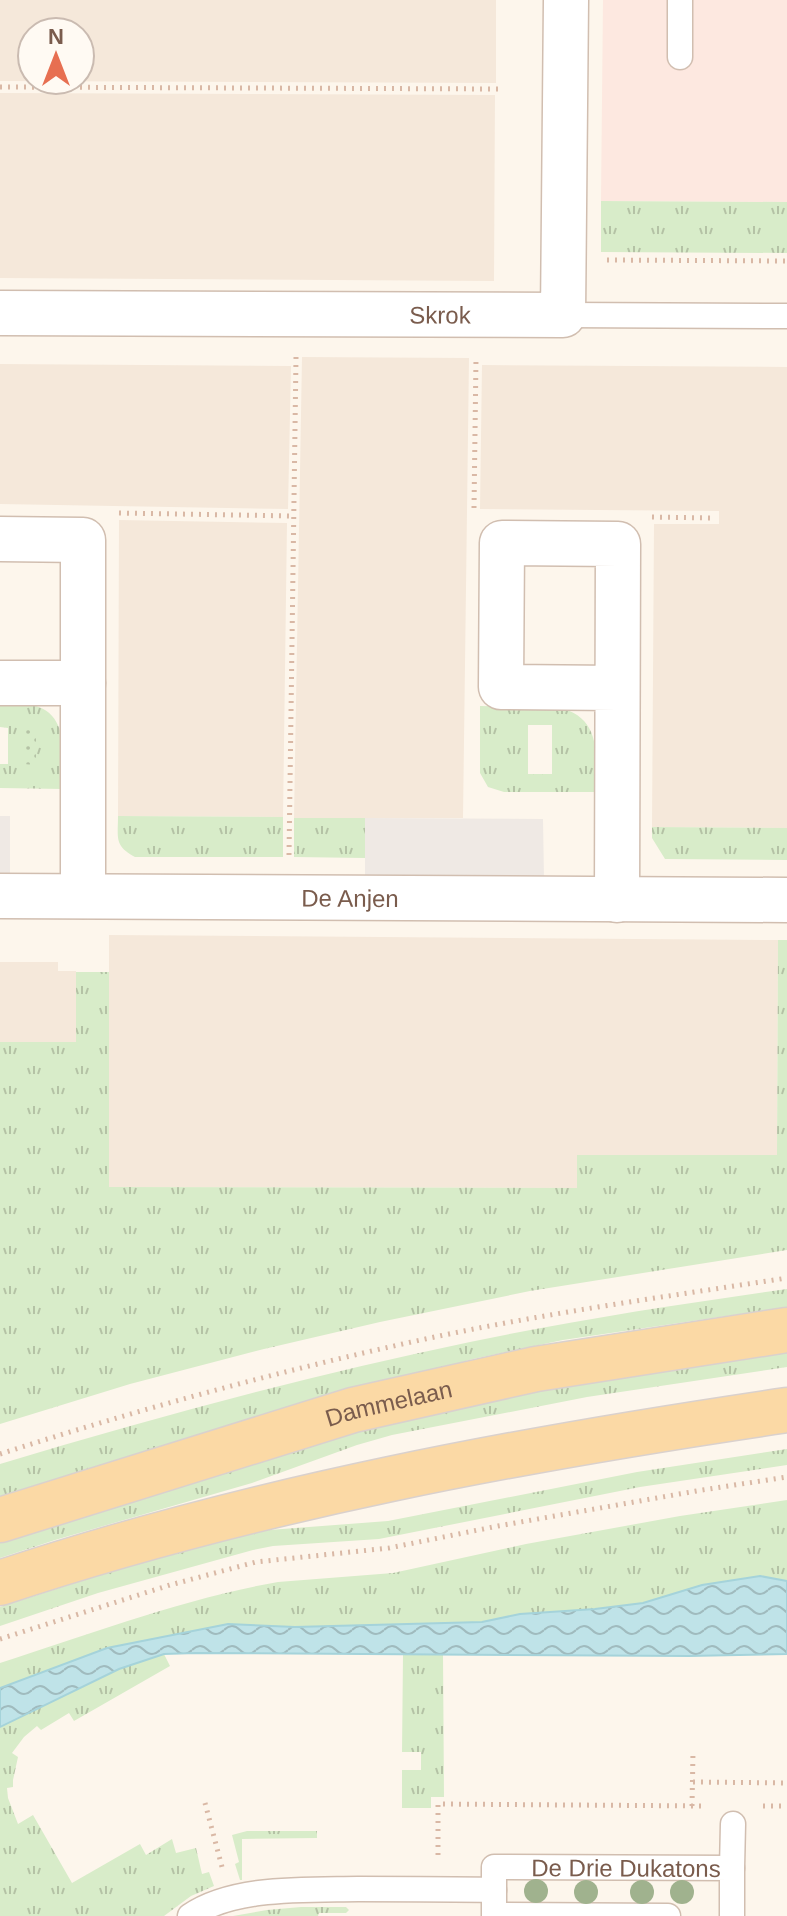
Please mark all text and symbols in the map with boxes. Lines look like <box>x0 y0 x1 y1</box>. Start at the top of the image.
north arrow <box>16 16 96 96</box>
text: N <box>48 24 64 49</box>
street label: Skrok <box>409 301 472 328</box>
street label: De Anjen <box>301 884 399 912</box>
street label: Dammelaan <box>322 1375 455 1431</box>
street label: De Drie Dukatons <box>531 1854 721 1881</box>

